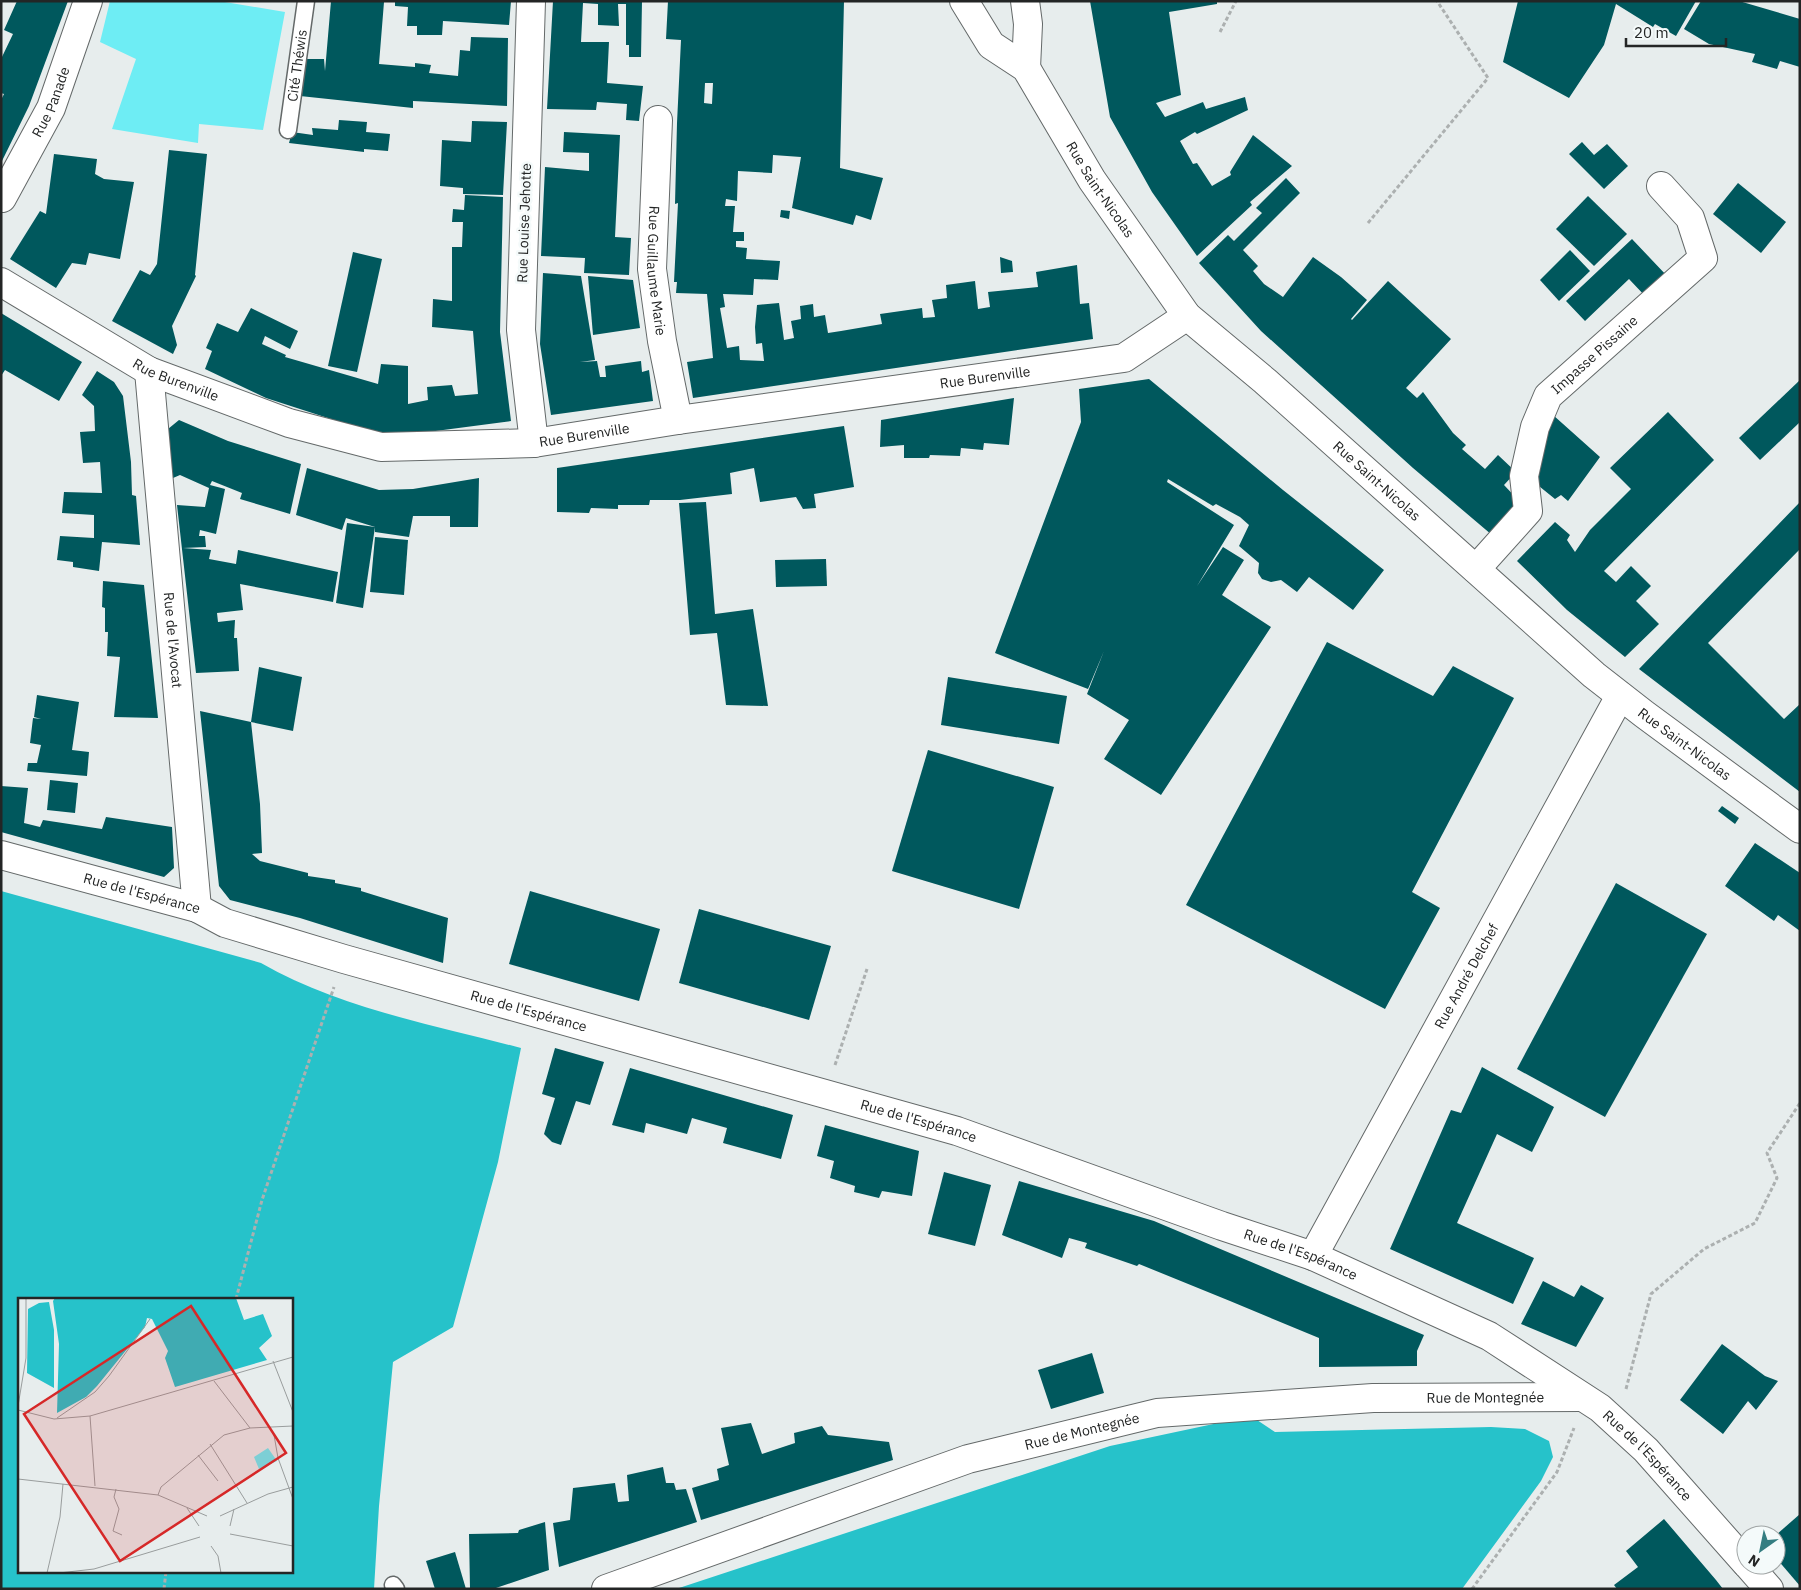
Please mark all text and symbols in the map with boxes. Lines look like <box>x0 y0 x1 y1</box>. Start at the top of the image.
scale bar <box>1626 15 1726 47</box>
text: 20 m <box>1634 23 1669 42</box>
street label: Cité Théwis <box>283 28 311 103</box>
street label: Rue Panade <box>28 64 74 140</box>
street label: Rue Saint-Nicolas <box>1062 138 1139 241</box>
street label: Rue Louise Jehotte <box>513 162 535 283</box>
street label: Rue Guillaume Marie <box>643 205 670 337</box>
street label: Impasse Pissaine <box>1547 311 1642 398</box>
street label: Rue Burenville <box>130 354 222 405</box>
street label: Rue Burenville <box>939 362 1032 393</box>
street label: Rue Burenville <box>538 419 631 451</box>
street label: Rue Saint-Nicolas <box>1329 437 1425 525</box>
street label: Rue de l'Avocat <box>160 591 186 689</box>
street label: Rue Saint-Nicolas <box>1634 704 1735 784</box>
street label: Rue de l'Espérance <box>82 869 203 918</box>
street label: Rue André Delchef <box>1430 920 1503 1032</box>
street label: Rue de l'Espérance <box>468 986 589 1036</box>
street label: Rue de l'Espérance <box>858 1095 979 1146</box>
street label: Rue de l'Espérance <box>1242 1225 1361 1284</box>
inset map <box>18 1298 292 1572</box>
street label: Rue de Montegnée <box>1427 1388 1544 1407</box>
street label: Rue de l'Espérance <box>1599 1406 1696 1505</box>
street label: Rue de Montegnée <box>1023 1409 1142 1454</box>
north arrow <box>1736 1525 1786 1575</box>
text: N <box>1745 1551 1763 1571</box>

